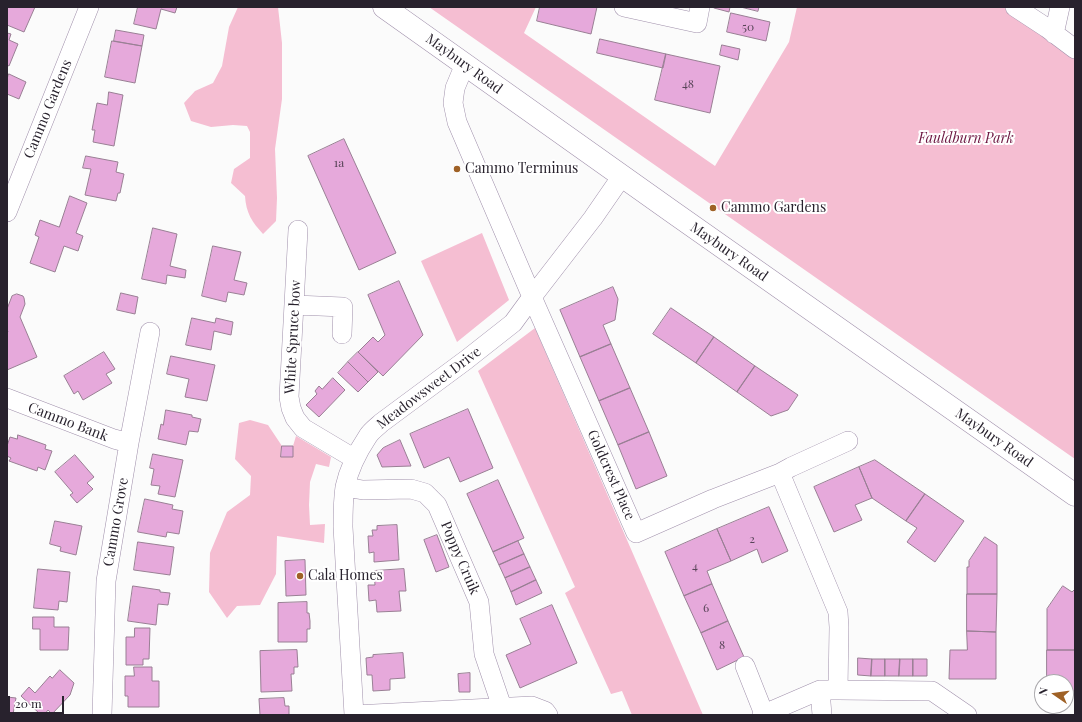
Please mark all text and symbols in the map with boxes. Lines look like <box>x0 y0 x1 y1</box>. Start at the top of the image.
house number: 50 <box>742 20 754 34</box>
street label: Maybury Road <box>422 31 506 97</box>
street label: Cammo Gardens <box>21 57 75 161</box>
house number: 48 <box>682 77 694 91</box>
park label: Fauldburn Park <box>918 131 1014 147</box>
house number: 1a <box>334 156 344 170</box>
place label: Cammo Terminus <box>465 161 578 177</box>
marker: Cammo Terminus <box>452 164 462 174</box>
place label: Cammo Gardens <box>721 200 826 216</box>
marker: Cammo Gardens <box>708 203 718 213</box>
street label: Maybury Road <box>687 219 771 285</box>
street label: White Spruce bow <box>282 280 304 394</box>
street label: Meadowsweet Drive <box>374 343 484 433</box>
street label: Cammo Bank <box>26 399 110 445</box>
street label: Maybury Road <box>952 405 1036 471</box>
street label: Goldcrest Place <box>584 427 638 523</box>
street label: Cammo Grove <box>100 476 132 568</box>
street label: Poppy Cruik <box>437 519 483 597</box>
house number: 2 <box>749 532 755 546</box>
house number: 4 <box>692 559 698 573</box>
place label: Cala Homes <box>308 568 383 584</box>
marker: Cala Homes <box>295 571 305 581</box>
house number: 6 <box>703 601 709 615</box>
house number: 8 <box>719 638 725 652</box>
north arrow <box>1034 674 1074 714</box>
text: N <box>1035 686 1051 697</box>
scale bar <box>10 688 66 714</box>
text: 20 m <box>15 695 42 711</box>

